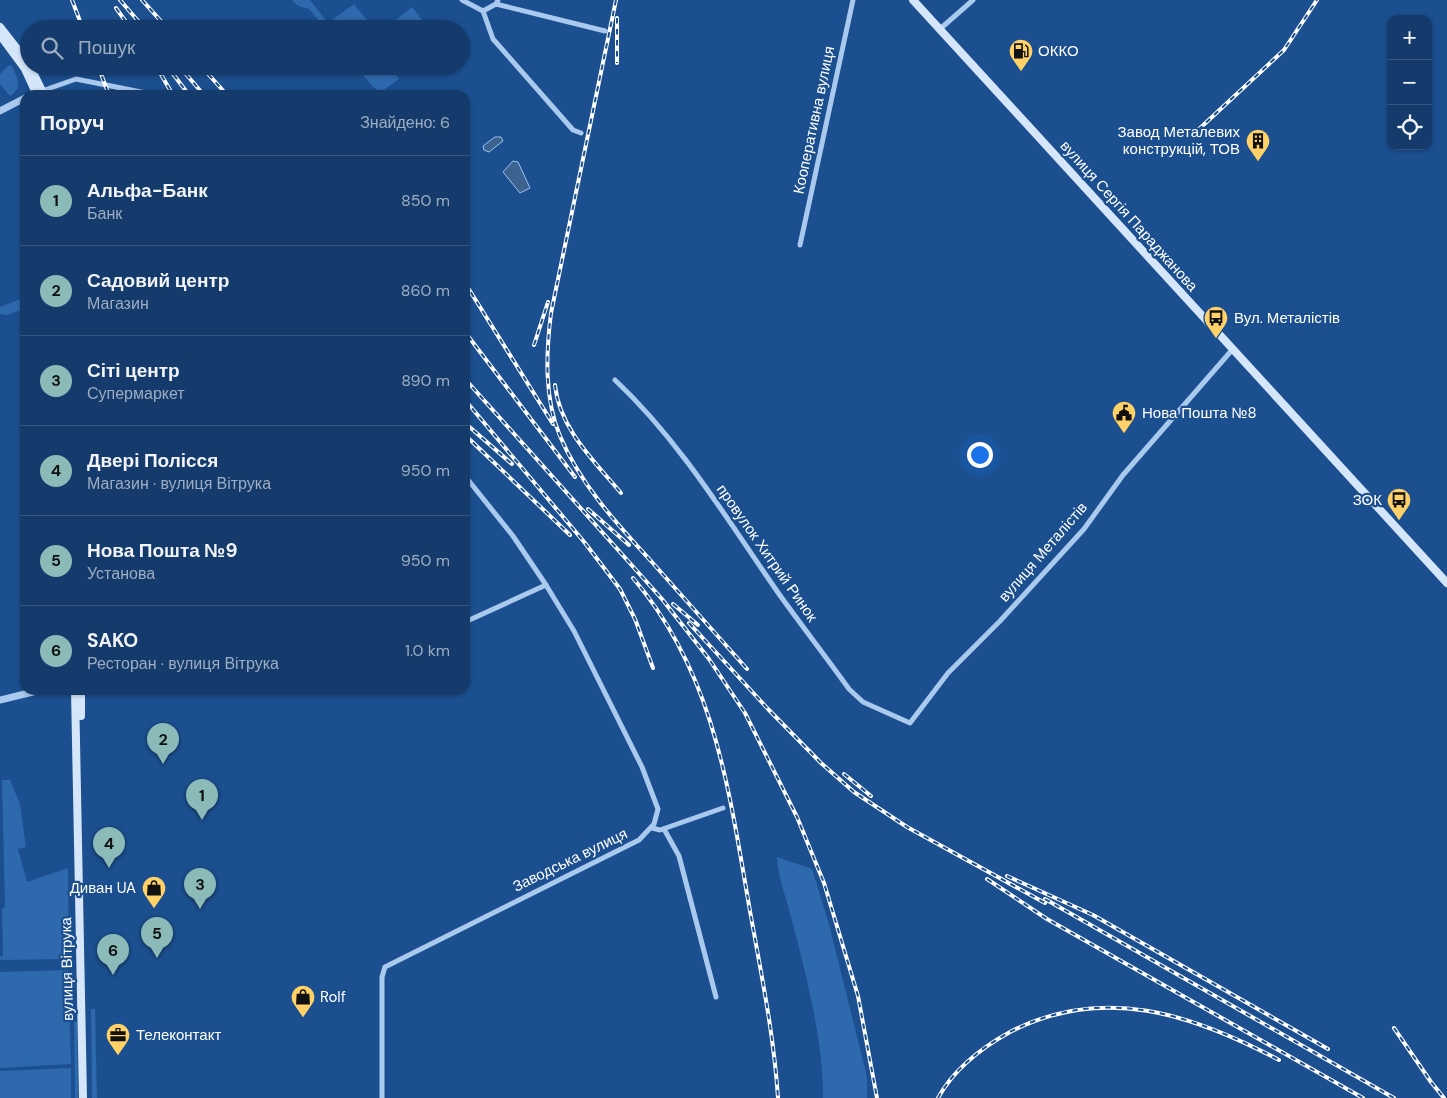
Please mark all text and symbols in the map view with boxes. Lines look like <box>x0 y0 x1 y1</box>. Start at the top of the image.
map controls <box>1387 15 1432 150</box>
button: + <box>1387 15 1432 60</box>
search box <box>20 20 470 75</box>
icon: search <box>38 34 66 62</box>
text: Пошук <box>78 35 135 60</box>
fuel station icon: ОККО <box>1008 38 1034 72</box>
place label: ОККО <box>1038 41 1079 61</box>
street label: Кооперативна вулиця <box>789 44 839 196</box>
button: − <box>1387 60 1432 105</box>
button: locate <box>1387 105 1432 150</box>
text: Поруч <box>40 109 104 137</box>
text: Знайдено: 6 <box>360 112 450 133</box>
place label: Завод Металевих конструкцій, ТОВ <box>1118 122 1240 159</box>
building icon: Завод Металевих конструкцій, ТОВ <box>1245 128 1271 162</box>
street label: вулиця Сергія Параджанова <box>1056 136 1203 296</box>
text: Альфа-Банк <box>87 178 208 203</box>
text: 1 <box>53 190 59 211</box>
text: 850 m <box>401 190 450 211</box>
text: Банк <box>87 203 122 224</box>
text: Садовий центр <box>87 268 229 293</box>
text: 2 <box>51 280 61 301</box>
text: 860 m <box>401 280 450 301</box>
text: Магазин <box>87 293 149 314</box>
bus stop icon: Вул. Металістів <box>1203 305 1229 339</box>
place label: Вул. Металістів <box>1234 308 1340 328</box>
text: Сіті центр <box>87 358 180 383</box>
text: 3 <box>51 370 61 391</box>
text: 890 m <box>401 370 450 391</box>
text: Супермаркет <box>87 383 185 404</box>
public building icon: Нова Пошта №8 <box>1111 400 1137 434</box>
place label: Нова Пошта №8 <box>1142 403 1257 423</box>
your location <box>967 442 993 468</box>
text: Двері Полісся <box>87 448 218 473</box>
text: 4 <box>51 460 61 481</box>
text: 950 m <box>401 460 450 481</box>
text: Магазин · вулиця Вітрука <box>87 473 271 494</box>
street label: провулок Хитрий Ринок <box>712 480 822 626</box>
bus stop icon: ЗОК <box>1386 487 1412 521</box>
place label: ЗОК <box>1353 490 1382 510</box>
street label: вулиця Металістів <box>994 498 1092 606</box>
text: Нова Пошта №9 <box>87 538 237 563</box>
text: 5 <box>51 550 61 571</box>
text: 950 m <box>401 550 450 571</box>
text: Установа <box>87 563 155 584</box>
text: SAKO <box>87 628 138 653</box>
text: 6 <box>51 640 61 661</box>
text: 1.0 km <box>405 640 450 661</box>
text: Ресторан · вулиця Вітрука <box>87 653 279 674</box>
pin: 2 <box>147 723 179 764</box>
pin: 1 <box>186 779 218 820</box>
street label: Заводська вулиця <box>509 824 631 896</box>
pin: 4 <box>93 827 125 868</box>
pin: 3 <box>184 868 216 909</box>
shop icon: Диван UA <box>141 875 167 909</box>
place label: Диван UA <box>70 878 136 898</box>
street label: вулиця Вітрука <box>56 916 78 1021</box>
pin: 5 <box>141 917 173 958</box>
pin: 6 <box>97 934 129 975</box>
shop icon: Rolf <box>290 984 316 1018</box>
place label: Rolf <box>320 987 346 1007</box>
office icon: Телеконтакт <box>105 1022 131 1056</box>
place label: Телеконтакт <box>136 1025 221 1045</box>

